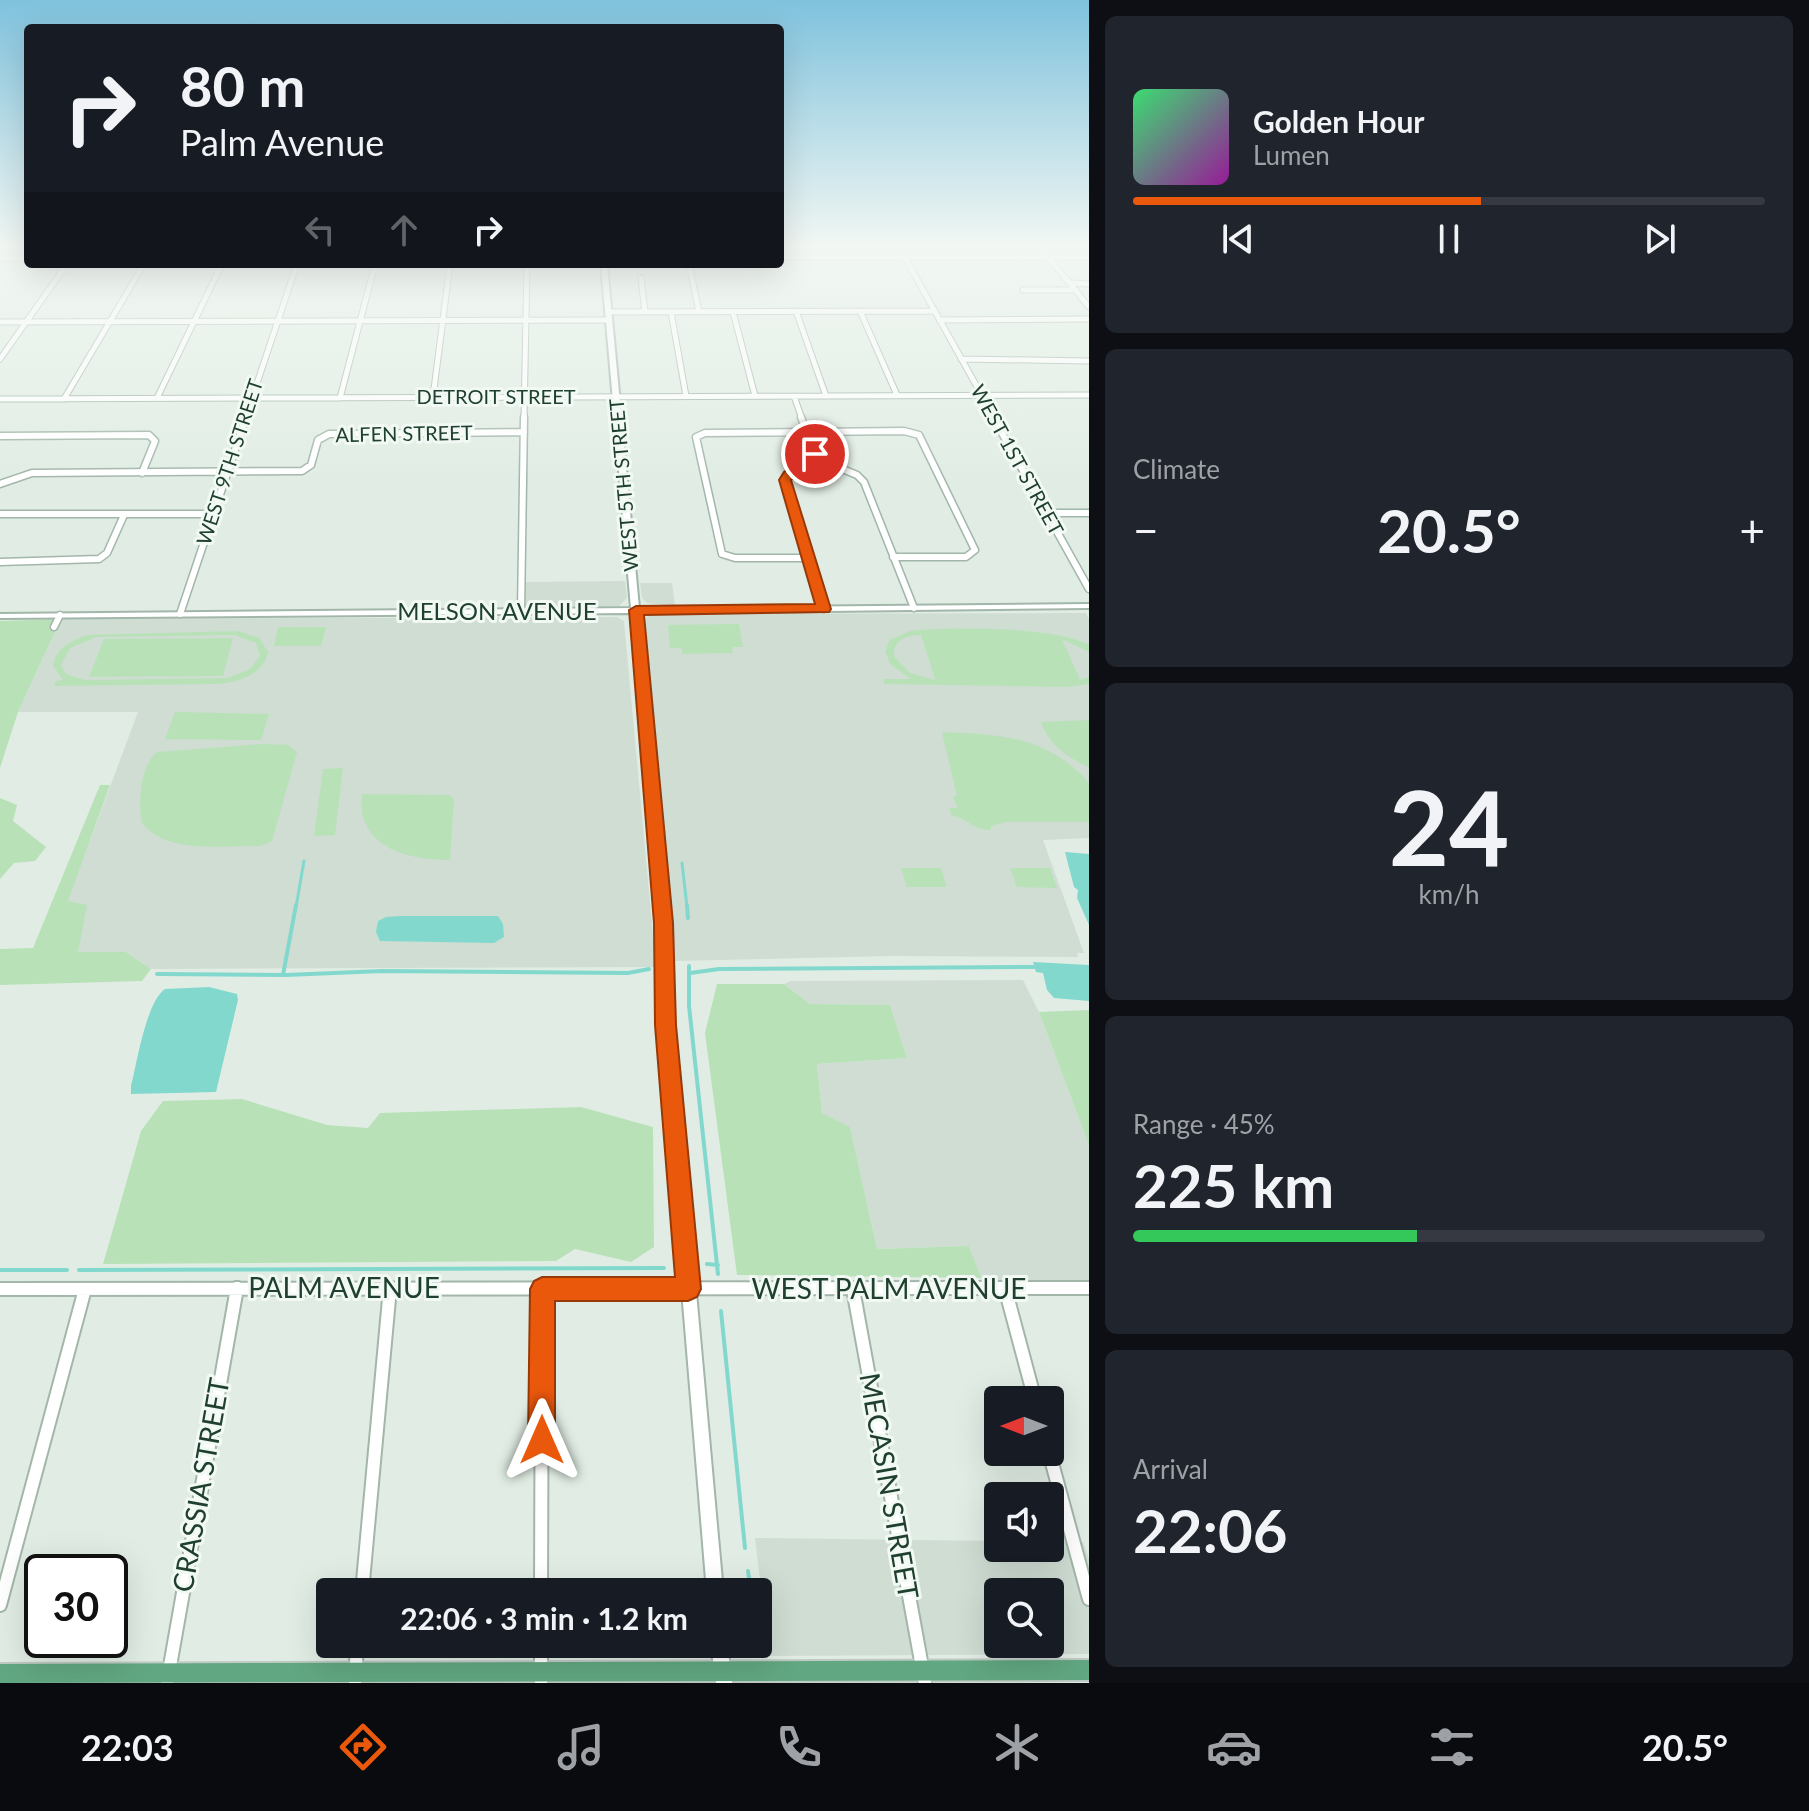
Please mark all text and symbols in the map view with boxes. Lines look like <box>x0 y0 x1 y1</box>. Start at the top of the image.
text: 80 m <box>180 52 305 119</box>
icon: right <box>48 56 152 160</box>
text: Golden Hour <box>1253 103 1425 139</box>
text: Palm Avenue <box>180 120 384 164</box>
text: Lumen <box>1253 139 1330 171</box>
icon: left <box>298 208 342 252</box>
icon: ahead <box>382 208 426 252</box>
icon: right <box>466 208 510 252</box>
icon: previous <box>1216 217 1260 261</box>
icon: pause <box>1427 217 1471 261</box>
icon: next <box>1638 217 1682 261</box>
street label: WEST 9TH STREET <box>191 375 267 548</box>
street label: WEST 1ST STREET <box>967 380 1069 539</box>
street label: DETROIT STREET <box>417 384 576 408</box>
street label: WEST 5TH STREET <box>603 398 643 572</box>
street label: ALFEN STREET <box>335 420 473 446</box>
pin <box>781 420 849 488</box>
icon: arrive <box>793 432 837 476</box>
text: Climate <box>1133 453 1220 485</box>
text: 20.5° <box>1377 494 1521 566</box>
text: − <box>1133 504 1159 556</box>
text: + <box>1739 504 1765 556</box>
street label: MELSON AVENUE <box>397 596 597 625</box>
text: 24 <box>1389 763 1509 888</box>
text: km/h <box>1419 878 1479 910</box>
text: Range · 45% <box>1133 1108 1275 1140</box>
text: 225 km <box>1133 1149 1334 1221</box>
street label: PALM AVENUE <box>248 1270 440 1304</box>
street label: WEST PALM AVENUE <box>752 1271 1026 1305</box>
street label: MECASIN STREET <box>853 1370 927 1602</box>
street label: CRASSIA STREET <box>164 1375 236 1595</box>
north arrow <box>984 1386 1064 1466</box>
map controls <box>984 1386 1064 1658</box>
position arrow <box>500 1398 584 1482</box>
text: Arrival <box>1133 1453 1208 1485</box>
button: sound <box>984 1482 1064 1562</box>
text: 22:06 <box>1133 1494 1288 1566</box>
speed limit sign: 30 <box>24 1554 128 1658</box>
button: search <box>984 1578 1064 1658</box>
text: 22:06 · 3 min · 1.2 km <box>400 1600 688 1636</box>
icon: directions <box>335 1719 391 1775</box>
icon: music <box>553 1719 609 1775</box>
icon: phone <box>771 1719 827 1775</box>
icon: climate <box>989 1719 1045 1775</box>
icon: car <box>1206 1719 1262 1775</box>
icon: filters <box>1424 1719 1480 1775</box>
text: 22:03 <box>81 1725 174 1769</box>
text: 20.5° <box>1642 1725 1728 1769</box>

